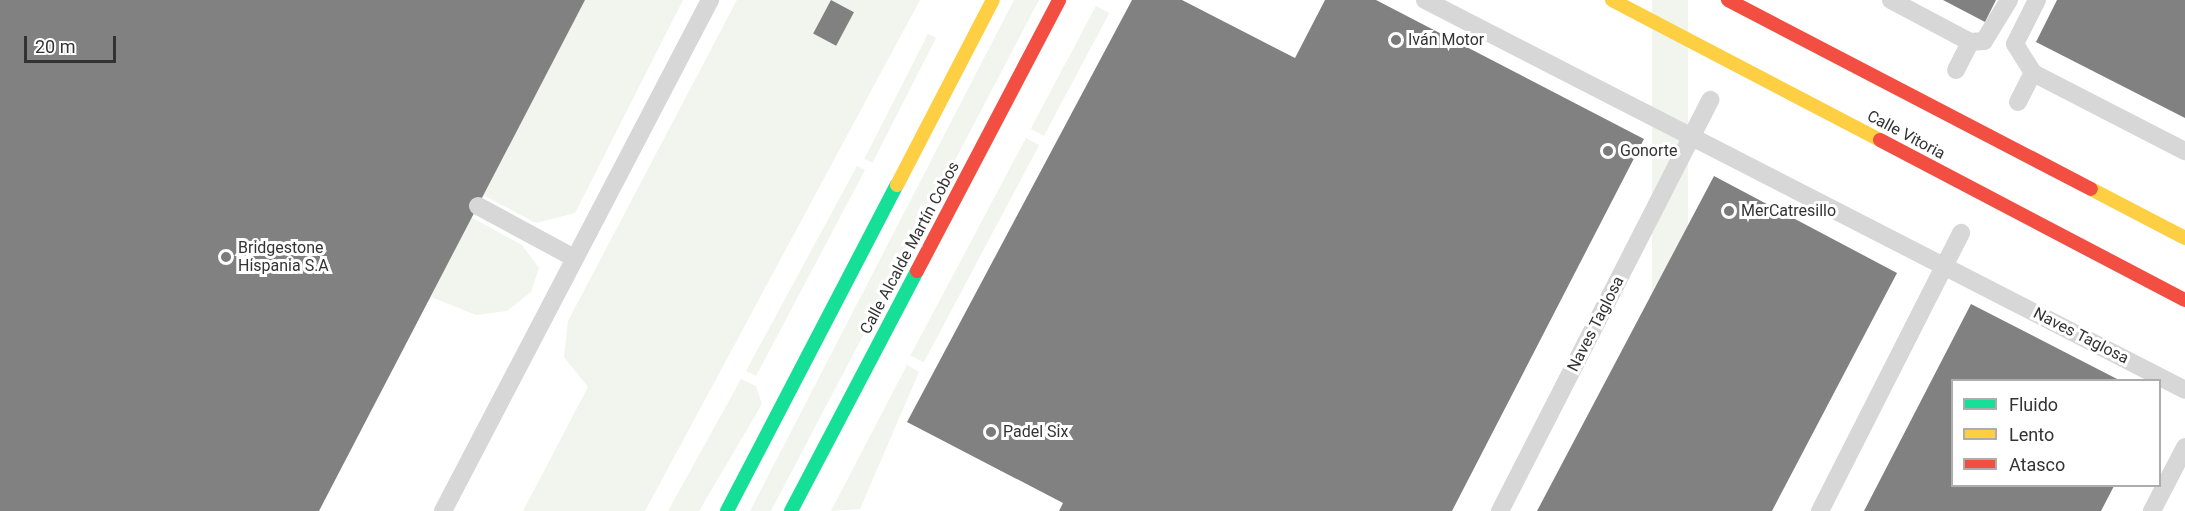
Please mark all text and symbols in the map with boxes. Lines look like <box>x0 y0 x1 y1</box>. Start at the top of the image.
scale bar <box>27 24 118 62</box>
place label: Iván Motor <box>1408 30 1484 50</box>
marker: Iván Motor <box>1389 33 1403 47</box>
text: 20 m <box>35 36 75 57</box>
street label: Calle Vitoria <box>1864 106 1948 164</box>
place label: Gonorte <box>1620 141 1678 161</box>
marker: Gonorte <box>1601 144 1615 158</box>
street label: Calle Alcalde Martín Cobos <box>856 159 964 337</box>
place label: MerCatresillo <box>1741 201 1836 221</box>
marker: MerCatresillo <box>1722 204 1736 218</box>
place label: Bridgestone Hispania S.A <box>238 238 329 276</box>
marker: Bridgestone Hispania S.A <box>219 250 233 264</box>
street label: Naves Taglosa <box>1564 273 1628 375</box>
street label: Naves Taglosa <box>2030 304 2132 368</box>
legend <box>1951 379 2161 487</box>
text: Fluido <box>2009 394 2058 415</box>
place label: Padel Six <box>1003 422 1068 442</box>
text: Lento <box>2009 424 2054 445</box>
marker: Padel Six <box>984 425 998 439</box>
text: Atasco <box>2009 454 2065 475</box>

